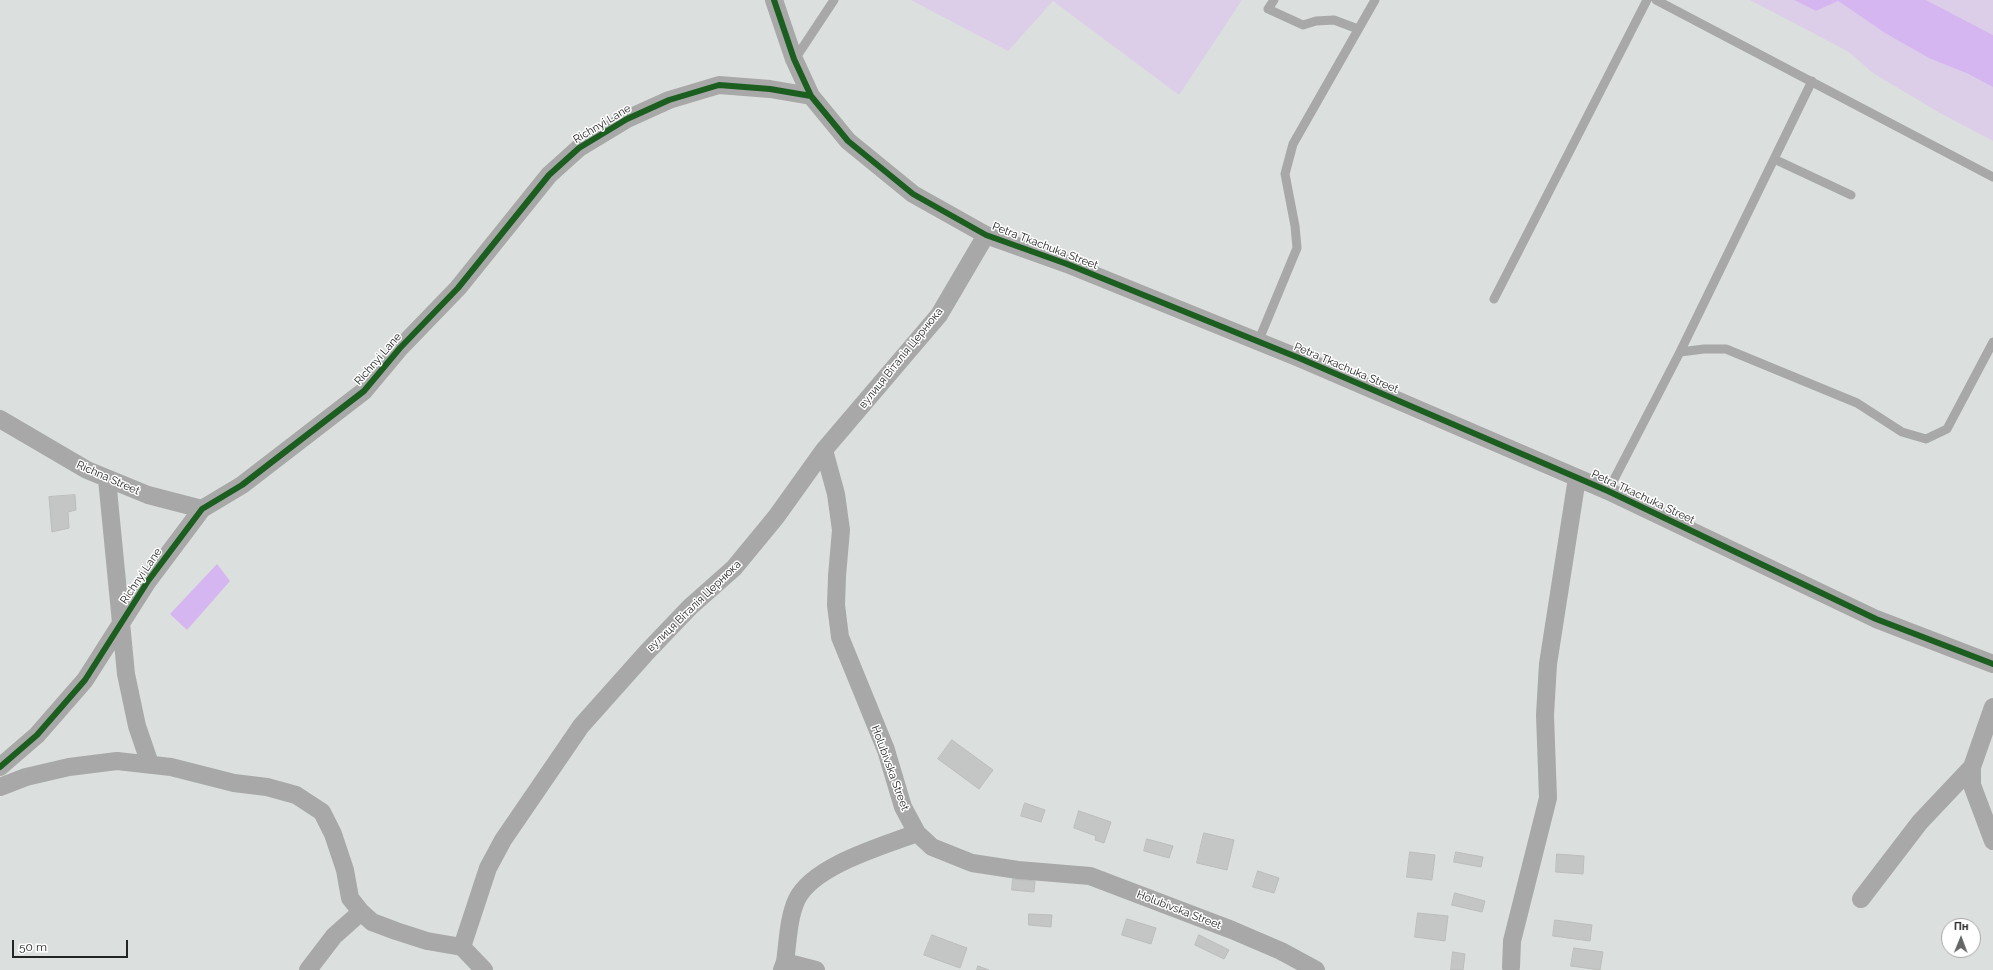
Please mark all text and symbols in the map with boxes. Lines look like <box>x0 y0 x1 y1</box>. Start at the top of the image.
street label: Richnyi Lane <box>571 102 633 146</box>
street label: Petra Tkachuka Street <box>990 220 1100 272</box>
street label: вулиця Віталія Цернюка <box>856 305 946 411</box>
street label: Richnyi Lane <box>352 330 404 388</box>
street label: Petra Tkachuka Street <box>1292 340 1400 396</box>
street label: Richna Street <box>74 458 142 498</box>
street label: Petra Tkachuka Street <box>1589 467 1697 527</box>
street label: Richnyi Lane <box>117 545 165 607</box>
street label: вулиця Віталія Цернюка <box>644 558 744 654</box>
street label: Holubivska Street <box>869 724 911 812</box>
street label: Holubivska Street <box>1135 888 1223 932</box>
north arrow <box>1941 918 1981 958</box>
text: Пн <box>1954 920 1969 933</box>
scale bar <box>14 932 130 958</box>
text: 50 m <box>19 940 47 954</box>

